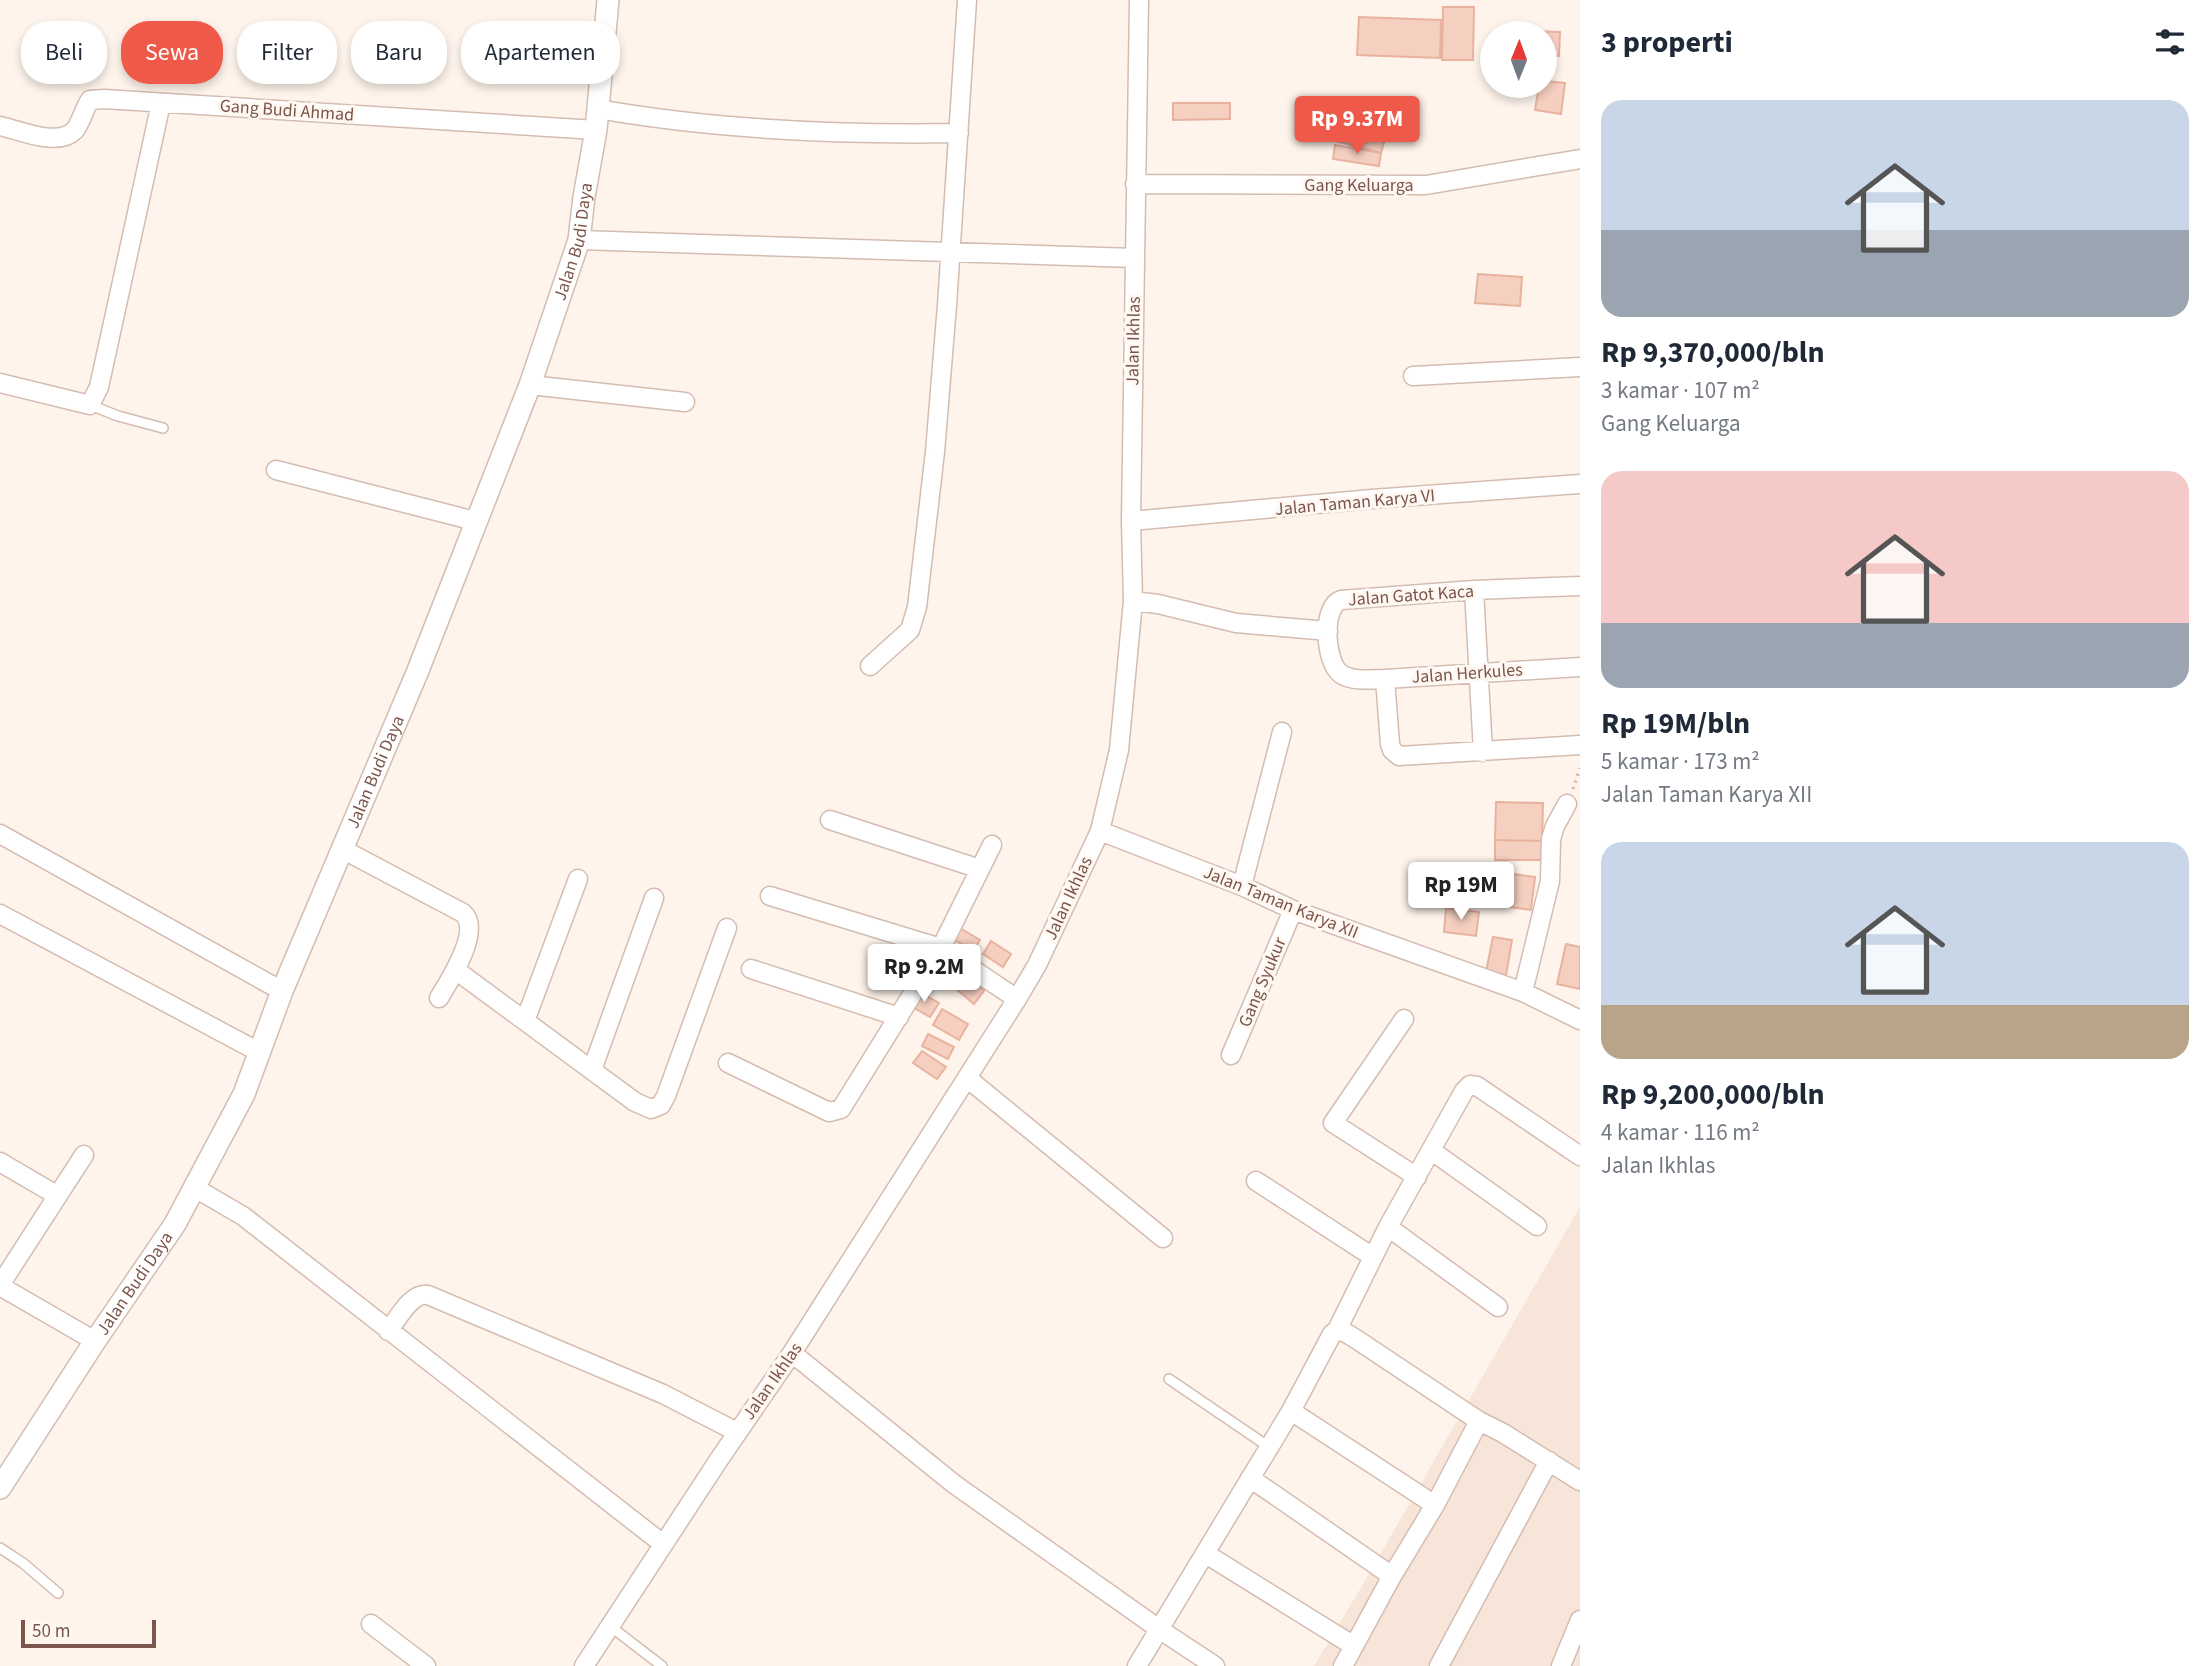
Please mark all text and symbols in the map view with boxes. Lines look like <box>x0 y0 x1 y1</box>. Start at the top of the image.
chip: Beli <box>21 21 107 84</box>
chip: Sewa <box>121 21 223 84</box>
chip: Filter <box>237 21 337 84</box>
chip: Baru <box>351 21 447 84</box>
chip: Apartemen <box>461 21 620 84</box>
north arrow <box>1480 21 1558 98</box>
map controls <box>1480 21 1557 98</box>
text: 3 properti <box>1601 21 1733 64</box>
icon: filters <box>2151 23 2189 61</box>
street label: Gang Budi Ahmad <box>219 93 355 128</box>
pin: Rp 9.37M <box>1285 96 1429 156</box>
text: Rp 9.37M <box>1311 102 1403 135</box>
icon: home <box>1832 145 1958 271</box>
street label: Gang Keluarga <box>1304 173 1414 198</box>
street label: Jalan Budi Daya <box>547 181 599 304</box>
street label: Jalan Ikhlas <box>1120 296 1147 386</box>
text: Rp 9,370,000/bln <box>1601 331 1825 374</box>
text: 3 kamar · 107 m² <box>1601 374 1760 407</box>
text: Gang Keluarga <box>1601 407 1741 440</box>
street label: Jalan Taman Karya VI <box>1274 483 1436 522</box>
icon: home <box>1832 516 1958 642</box>
street label: Jalan Gatot Kaca <box>1347 579 1475 612</box>
street label: Jalan Herkules <box>1411 657 1523 690</box>
text: Rp 19M/bln <box>1601 702 1750 745</box>
street label: Jalan Budi Daya <box>341 711 411 832</box>
text: 5 kamar · 173 m² <box>1601 745 1760 778</box>
text: Jalan Taman Karya XII <box>1601 778 1812 811</box>
street label: Jalan Ikhlas <box>1038 852 1099 944</box>
street label: Jalan Taman Karya XII <box>1200 860 1362 945</box>
pin: Rp 19M <box>1404 862 1518 922</box>
text: Rp 19M <box>1424 868 1498 901</box>
icon: home <box>1832 887 1958 1013</box>
street label: Gang Syukur <box>1232 933 1293 1031</box>
pin: Rp 9.2M <box>859 944 989 1004</box>
text: Rp 9.2M <box>884 950 964 983</box>
text: Rp 9,200,000/bln <box>1601 1073 1825 1116</box>
text: 4 kamar · 116 m² <box>1601 1116 1760 1149</box>
text: Jalan Ikhlas <box>1601 1149 1715 1182</box>
street label: Jalan Budi Daya <box>91 1227 179 1340</box>
street label: Jalan Ikhlas <box>737 1337 808 1425</box>
scale bar <box>21 1617 156 1649</box>
text: 50 m <box>32 1618 70 1645</box>

